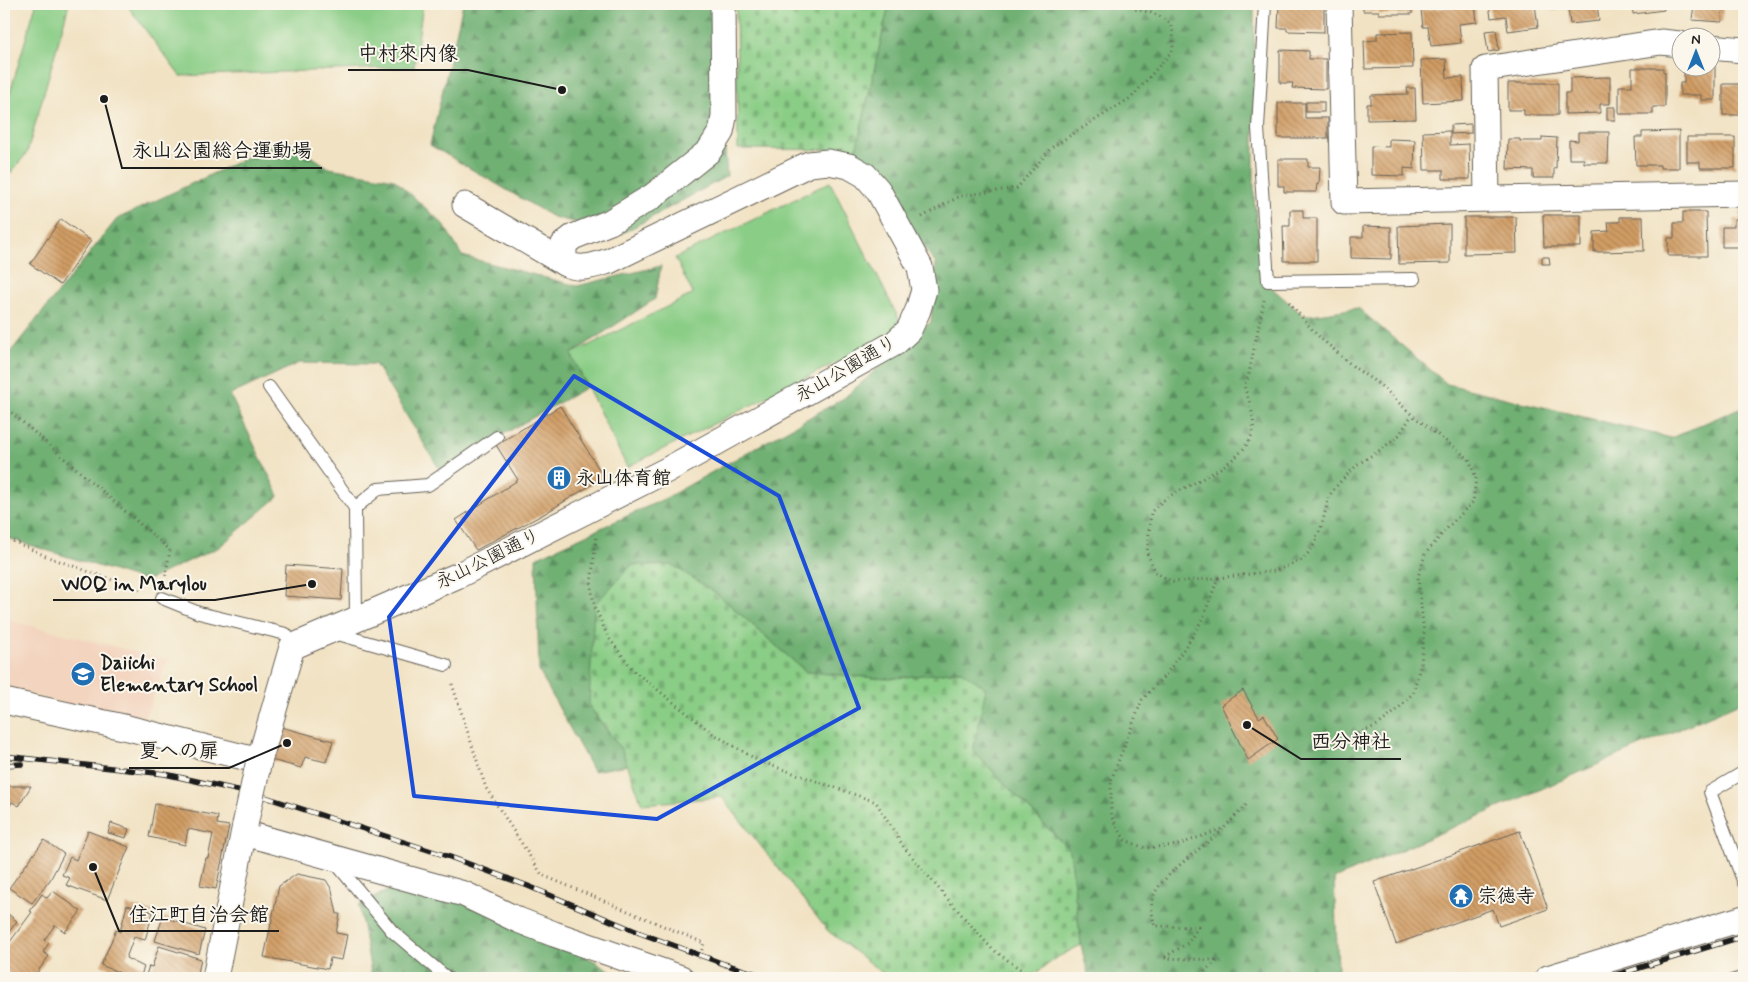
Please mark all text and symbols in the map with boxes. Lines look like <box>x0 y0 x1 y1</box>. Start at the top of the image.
north arrow <box>1670 28 1720 78</box>
text: N <box>1691 31 1701 49</box>
callout: 中村來内像 <box>348 35 468 70</box>
text: 中村來内像 <box>358 41 458 68</box>
callout: 永山公園総合運動場 <box>122 133 322 168</box>
text: 永山公園総合運動場 <box>132 138 312 165</box>
street label: 永山公園通り <box>790 330 902 408</box>
building icon: 永山体育館 <box>546 465 572 491</box>
place label: 永山体育館 <box>576 466 671 491</box>
street label: 永山公園通り <box>431 523 545 595</box>
callout: WOQ in Marylou <box>53 565 215 600</box>
text: WOQ in Marylou <box>60 571 207 598</box>
place label: Daiichi Elementary School <box>100 651 258 698</box>
school or university icon: Daiichi Elementary School <box>70 661 96 687</box>
callout: 西分神社 <box>1301 724 1401 759</box>
text: 西分神社 <box>1311 729 1391 756</box>
callout: 夏への扉 <box>129 733 229 768</box>
text: 夏への扉 <box>139 738 219 765</box>
temple icon: 宗徳寺 <box>1448 883 1474 909</box>
place label: 宗徳寺 <box>1478 884 1535 909</box>
callout: 住江町自治会館 <box>119 896 279 931</box>
text: 住江町自治会館 <box>129 902 269 929</box>

